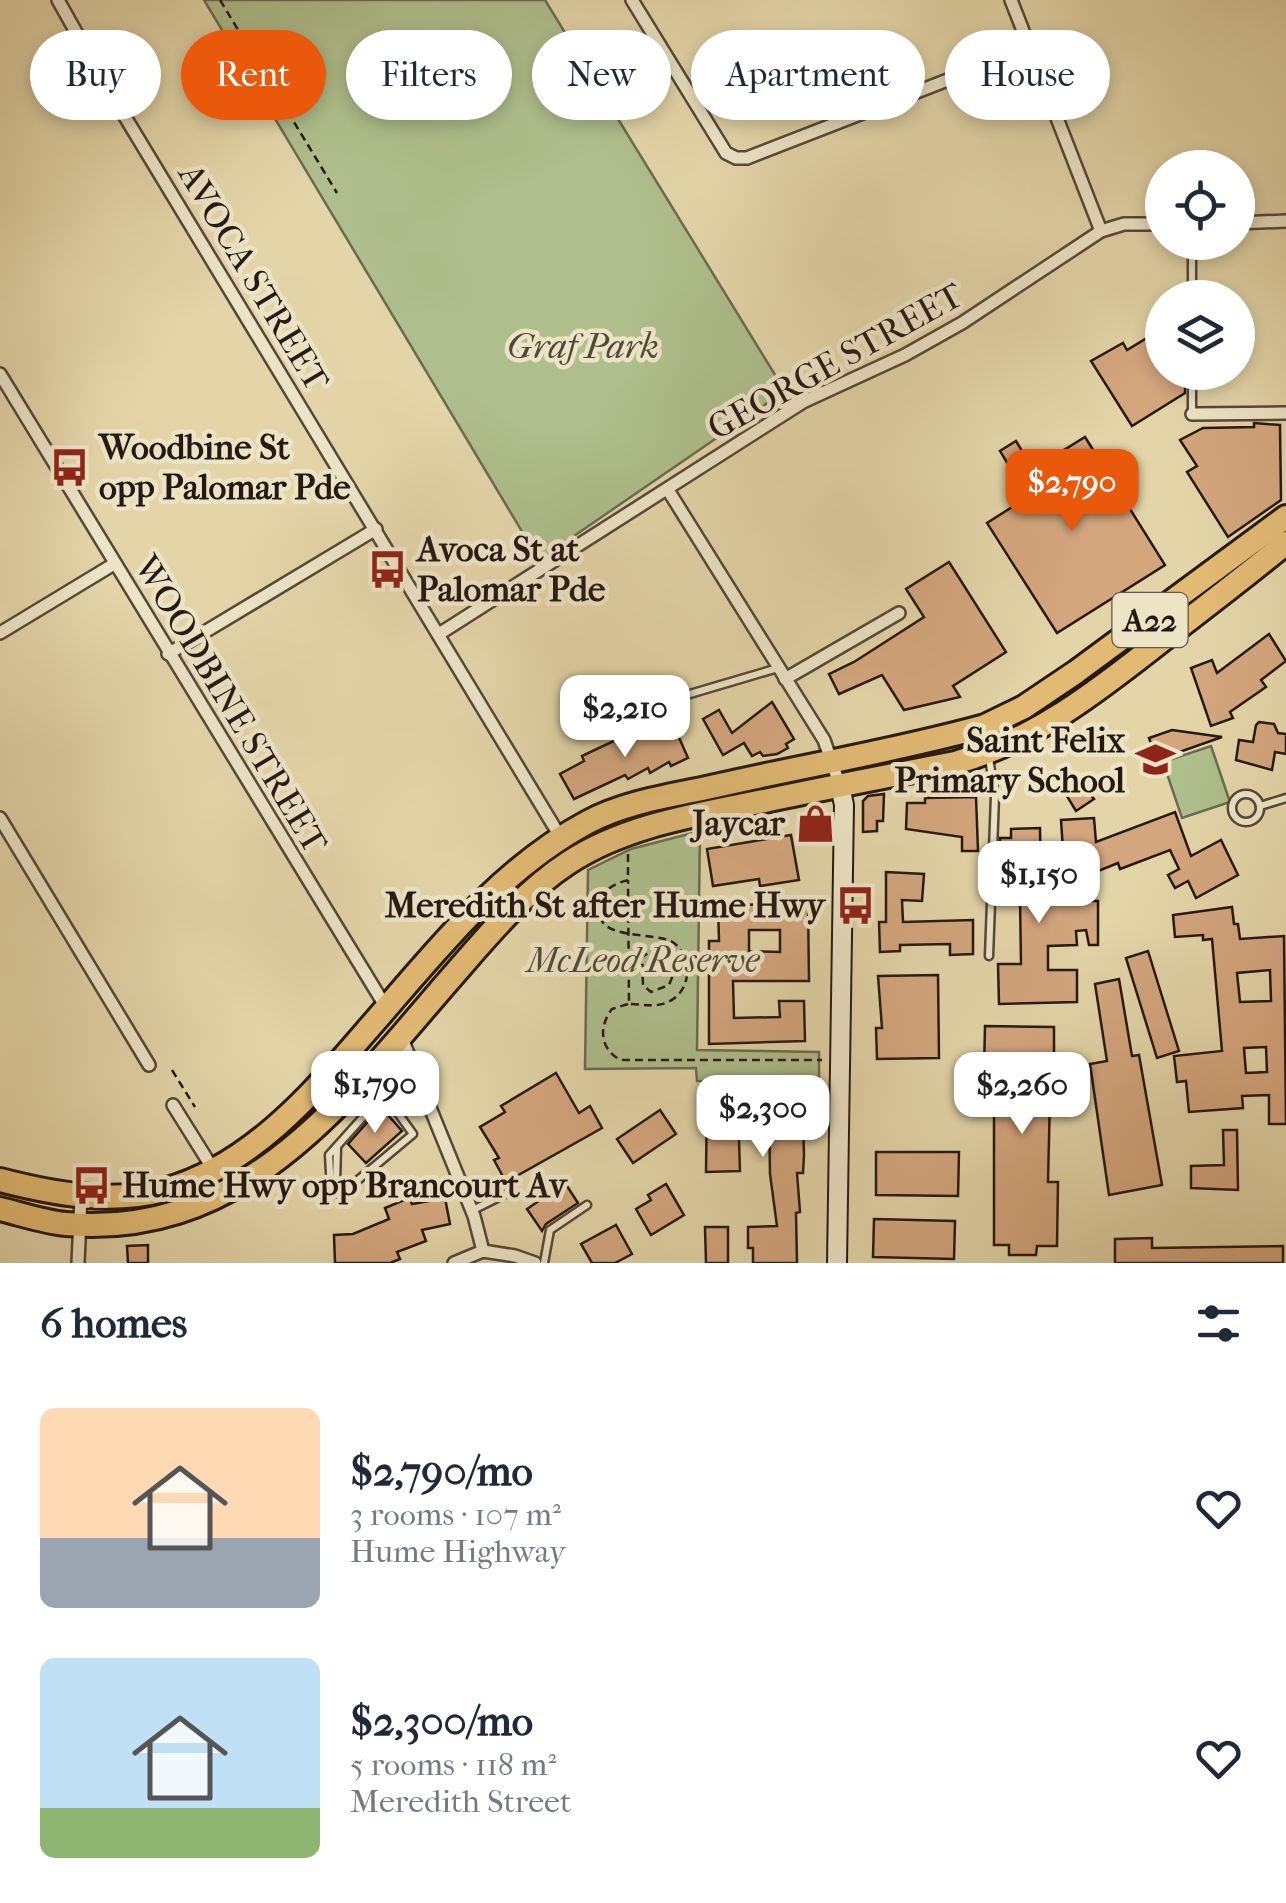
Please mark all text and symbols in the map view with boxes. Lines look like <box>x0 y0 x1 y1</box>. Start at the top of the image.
chip: Buy <box>30 30 161 120</box>
chip: Rent <box>181 30 326 120</box>
chip: Filters <box>346 30 512 120</box>
chip: New <box>532 30 671 120</box>
chip: Apartment <box>691 30 925 120</box>
chip: House <box>945 30 1110 120</box>
map controls <box>1145 150 1255 390</box>
button: locate <box>1145 150 1255 260</box>
street label: AVOCA STREET <box>169 155 338 398</box>
street label: GEORGE STREET <box>701 274 970 448</box>
button: layers <box>1145 280 1255 390</box>
park label: Graf Park <box>507 326 659 367</box>
place label: Woodbine St opp Palomar Pde <box>97 427 351 508</box>
bus stop icon: Woodbine St opp Palomar Pde <box>48 446 90 488</box>
pin: $2,790 <box>991 449 1153 534</box>
text: $2,790 <box>1028 463 1116 500</box>
place label: Avoca St at Palomar Pde <box>415 529 606 610</box>
street label: WOODBINE STREET <box>125 547 336 861</box>
bus stop icon: Avoca St at Palomar Pde <box>366 548 408 590</box>
road number: A22 <box>1112 593 1188 647</box>
pin: $2,210 <box>544 675 706 760</box>
text: $2,210 <box>582 689 668 726</box>
place label: Saint Felix Primary School <box>895 720 1126 801</box>
school or university icon: Saint Felix Primary School <box>1134 739 1176 781</box>
shop icon: Jaycar <box>794 802 836 844</box>
place label: Jaycar <box>689 803 786 844</box>
pin: $1,150 <box>958 841 1120 926</box>
text: $1,150 <box>1000 855 1078 892</box>
bus stop icon: Meredith St after Hume Hwy <box>834 884 876 926</box>
place label: Meredith St after Hume Hwy <box>385 885 827 926</box>
park label: McLeod Reserve <box>525 940 760 981</box>
pin: $1,790 <box>294 1051 456 1136</box>
pin: $2,260 <box>941 1052 1103 1137</box>
text: $1,790 <box>333 1065 417 1102</box>
text: $2,260 <box>976 1066 1068 1103</box>
pin: $2,300 <box>682 1075 844 1160</box>
text: $2,300 <box>719 1089 807 1126</box>
bus stop icon: Hume Hwy opp Brancourt Av <box>71 1164 113 1206</box>
place label: Hume Hwy opp Brancourt Av <box>122 1165 568 1206</box>
icon: filters <box>1191 1296 1246 1351</box>
text: 6 homes <box>40 1299 187 1348</box>
text: $2,790/mo <box>350 1447 533 1496</box>
icon: home <box>120 1448 240 1568</box>
icon: heart <box>1191 1481 1246 1536</box>
text: 3 rooms · 107 m² <box>350 1496 561 1533</box>
text: Hume Highway <box>350 1533 566 1570</box>
text: $2,300/mo <box>350 1697 533 1746</box>
icon: home <box>120 1698 240 1818</box>
icon: heart <box>1191 1731 1246 1786</box>
text: 5 rooms · 118 m² <box>350 1746 556 1783</box>
text: Meredith Street <box>350 1783 571 1820</box>

